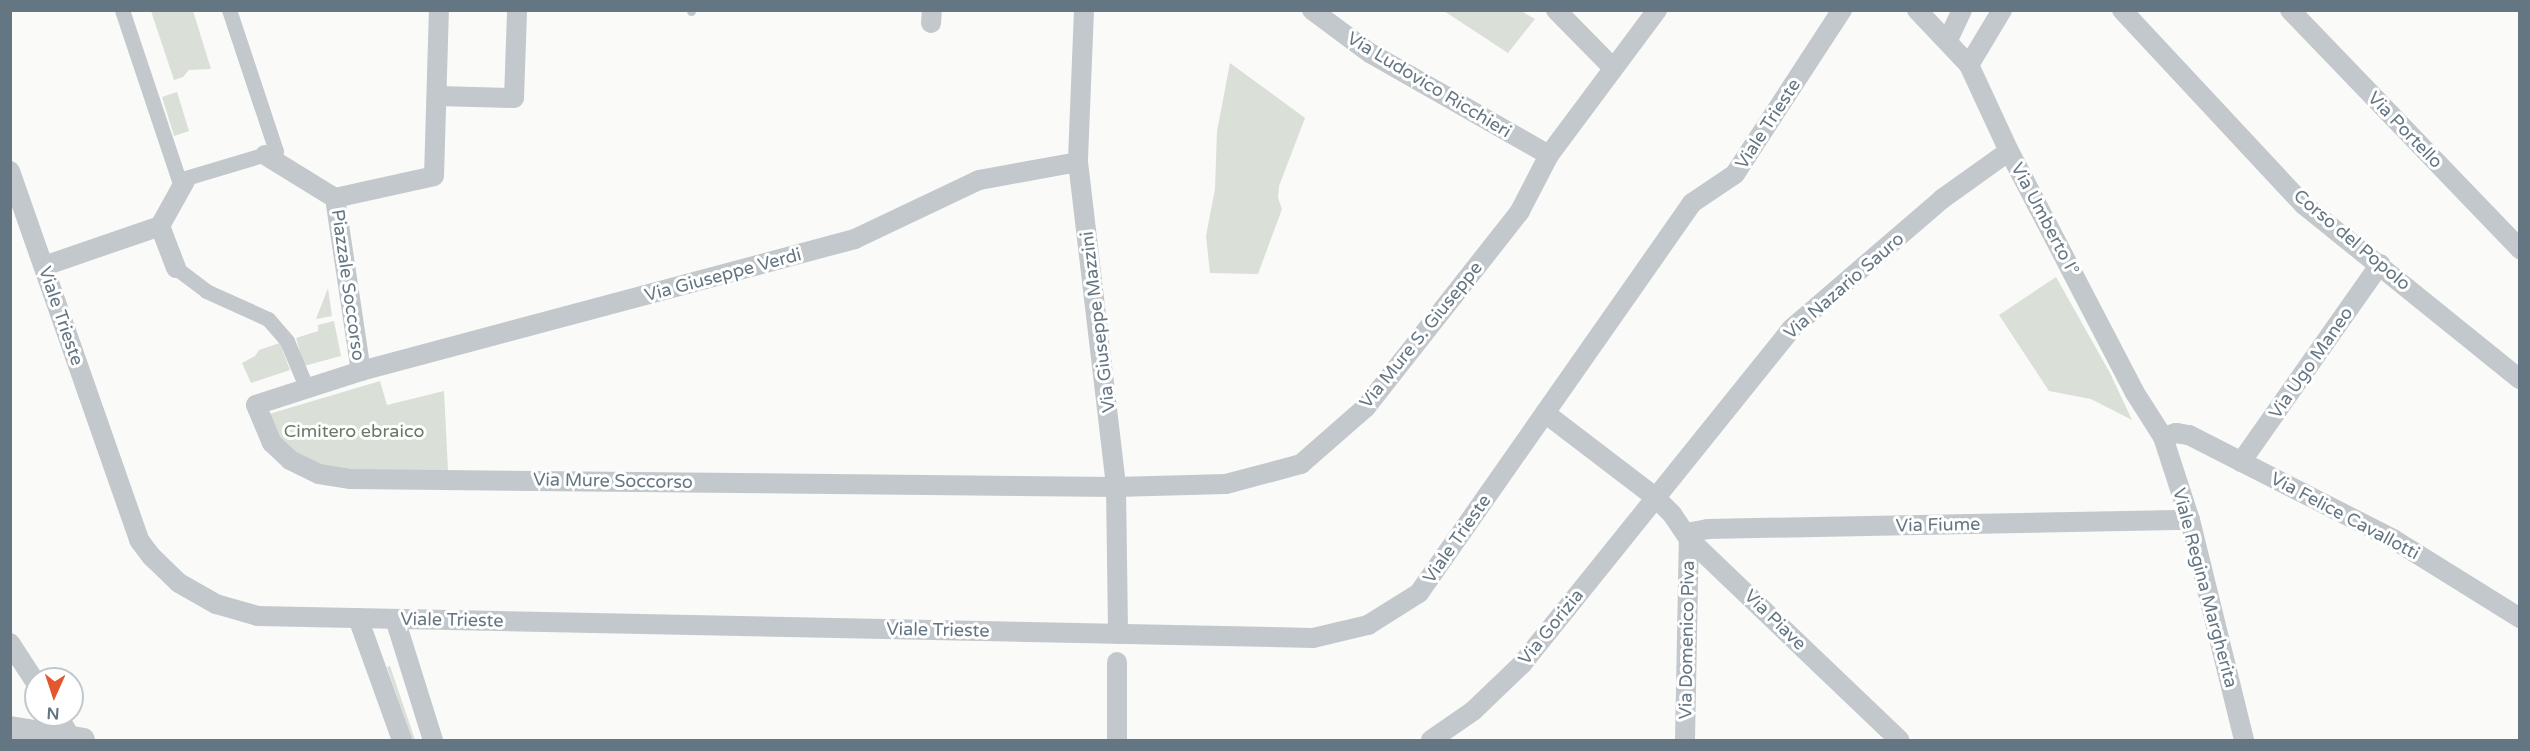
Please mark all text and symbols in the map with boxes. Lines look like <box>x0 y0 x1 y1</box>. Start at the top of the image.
street label: Via Ludovico Ricchieri <box>1343 27 1515 143</box>
street label: Viale Trieste <box>1731 75 1805 173</box>
street label: Via Portello <box>2363 87 2447 173</box>
street label: Via Umberto I° <box>2006 159 2084 279</box>
street label: Corso del Popolo <box>2289 185 2415 295</box>
street label: Piazzale Soccorso <box>327 208 369 362</box>
street label: Via Nazario Sauro <box>1780 228 1908 344</box>
street label: Via Giuseppe Mazzini <box>1076 230 1120 414</box>
street label: Via Giuseppe Verdi <box>642 244 804 306</box>
street label: Via Mure S. Giuseppe <box>1355 257 1487 413</box>
street label: Viale Trieste <box>34 264 88 368</box>
street label: Via Ugo Maneo <box>2264 303 2358 423</box>
park label: Cimitero ebraico <box>284 420 424 442</box>
street label: Via Felice Cavallotti <box>2267 468 2423 564</box>
street label: Via Mure Soccorso <box>533 469 693 493</box>
street label: Viale Regina Margherita <box>2168 486 2242 690</box>
street label: Viale Trieste <box>1419 491 1495 587</box>
street label: Via Fiume <box>1896 513 1980 537</box>
street label: Via Domenico Piva <box>1675 560 1699 720</box>
street label: Via Gorizia <box>1514 585 1588 669</box>
street label: Via Piave <box>1740 585 1810 655</box>
street label: Viale Trieste <box>400 608 504 632</box>
street label: Viale Trieste <box>886 618 990 642</box>
north arrow <box>24 667 84 727</box>
text: N <box>46 703 60 723</box>

